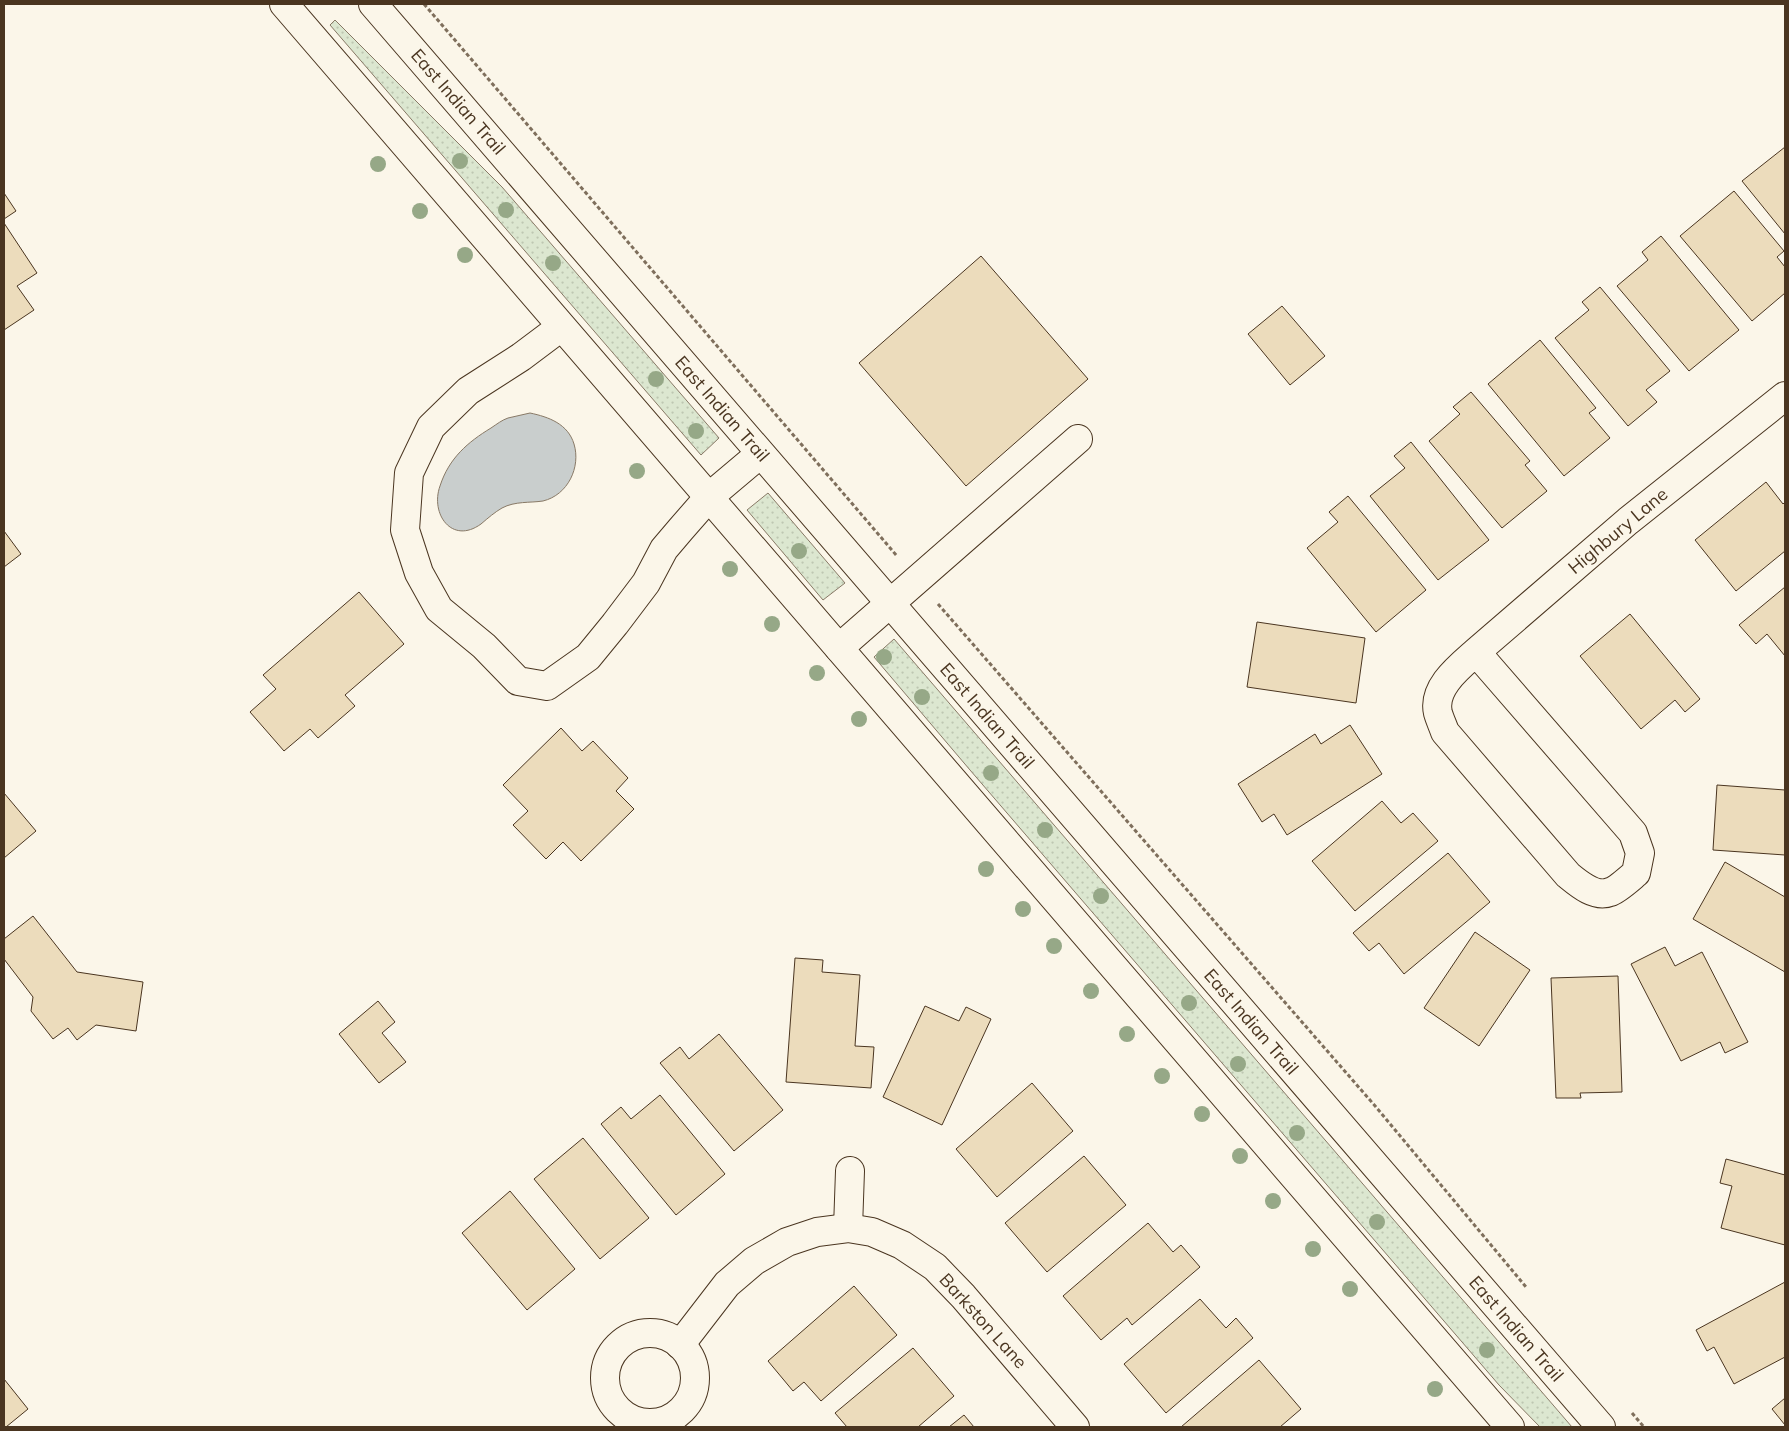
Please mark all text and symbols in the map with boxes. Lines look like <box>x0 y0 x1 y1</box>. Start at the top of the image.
street label: East Indian Trail <box>406 44 511 159</box>
street label: East Indian Trail <box>670 351 775 466</box>
street label: Highbury Lane <box>1563 482 1672 579</box>
street label: East Indian Trail <box>935 658 1040 773</box>
street label: East Indian Trail <box>1199 964 1304 1079</box>
street label: Barkston Lane <box>935 1268 1032 1373</box>
street label: East Indian Trail <box>1464 1271 1569 1386</box>

